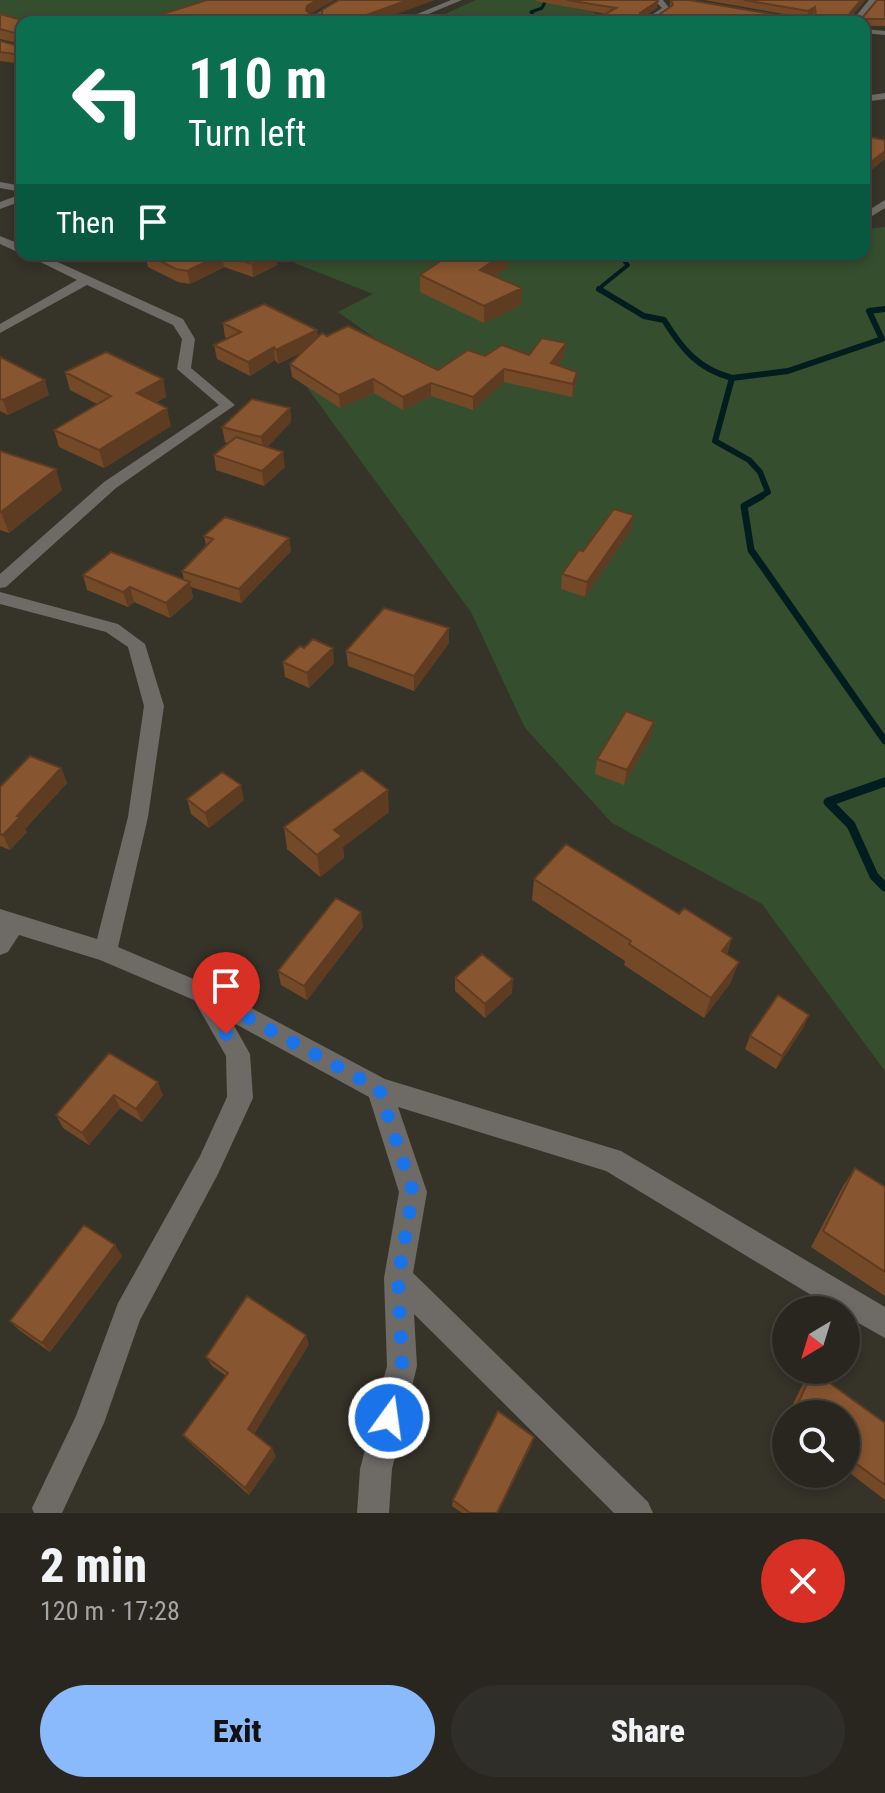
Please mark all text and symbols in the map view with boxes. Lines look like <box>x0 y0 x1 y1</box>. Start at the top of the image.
text: 110 m <box>188 46 327 112</box>
icon: left <box>56 48 160 152</box>
text: Turn left <box>188 113 306 155</box>
icon: arrive <box>131 200 175 244</box>
text: Then <box>56 205 115 240</box>
pin <box>192 952 260 1034</box>
icon: arrive <box>204 964 248 1008</box>
north arrow <box>772 1296 860 1384</box>
map controls <box>772 1296 860 1488</box>
position arrow <box>347 1376 431 1460</box>
button: search <box>772 1400 860 1488</box>
text: 2 min <box>40 1537 147 1594</box>
button: close <box>761 1539 845 1623</box>
text: 120 m · 17:28 <box>40 1596 180 1626</box>
button: Exit <box>40 1685 435 1777</box>
button: Share <box>451 1685 845 1777</box>

